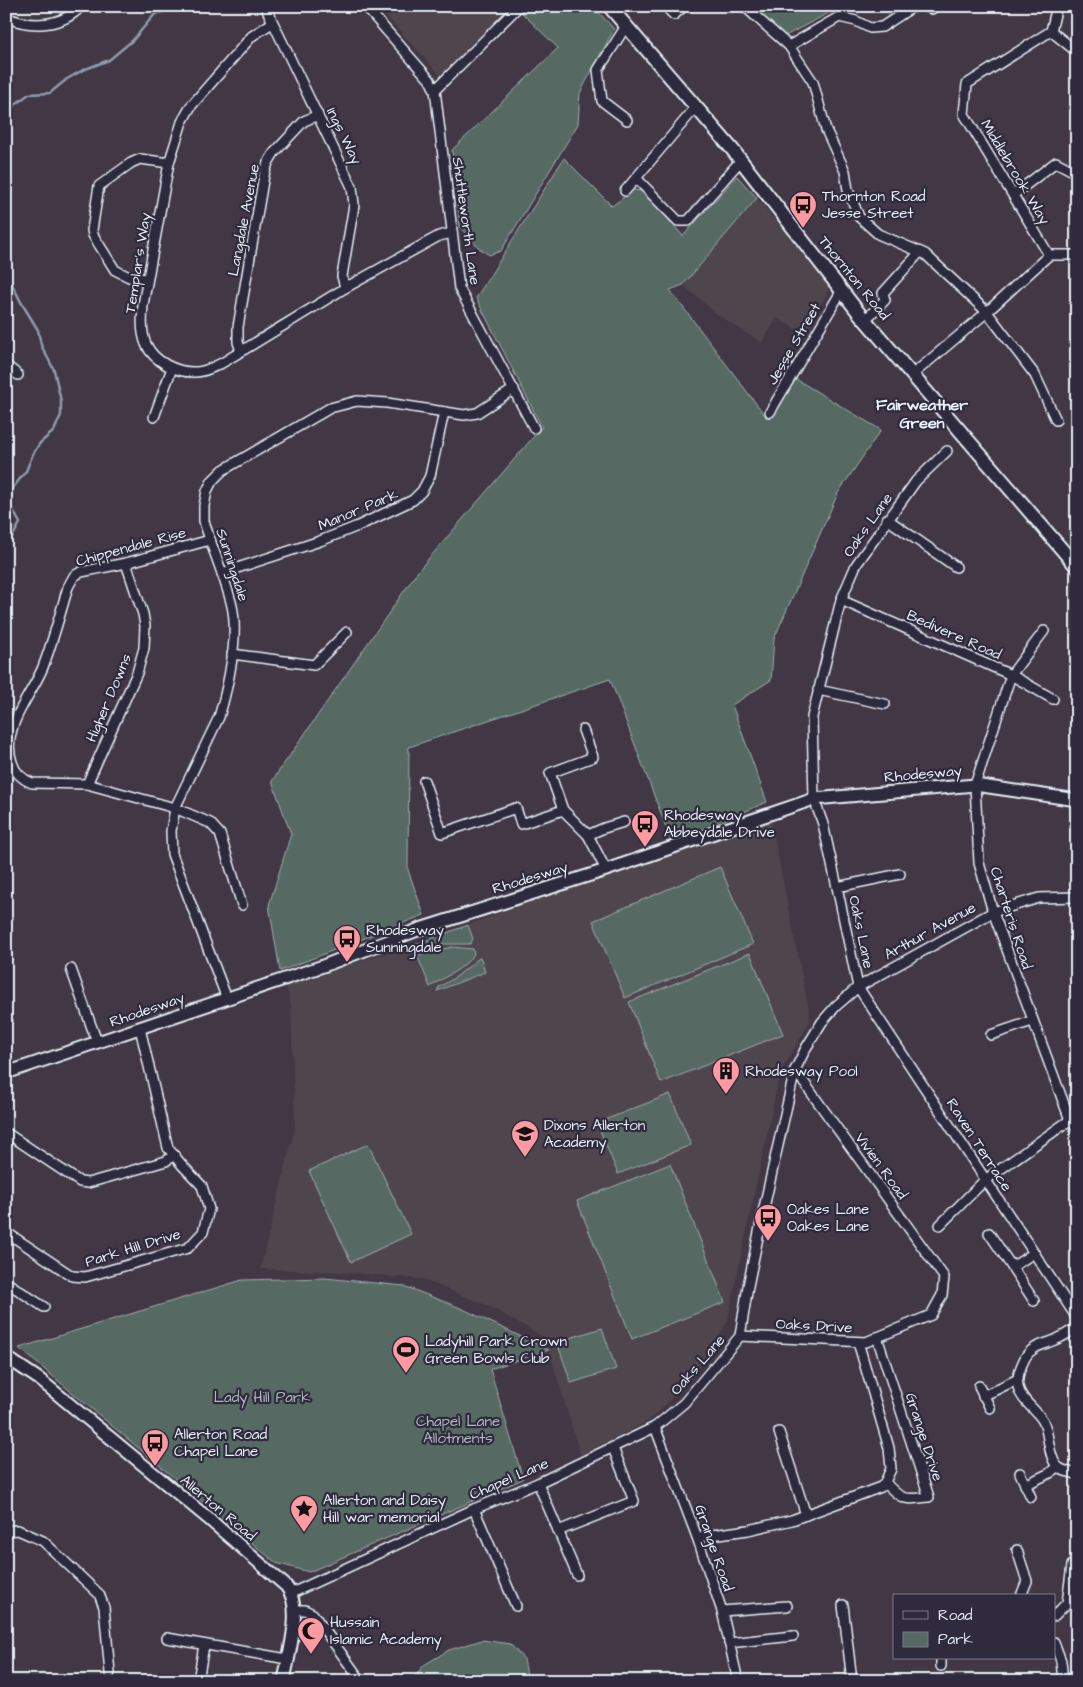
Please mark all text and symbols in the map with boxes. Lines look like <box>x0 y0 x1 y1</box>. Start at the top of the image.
street label: Ings Way <box>320 104 367 168</box>
street label: Middlebrook Way <box>974 115 1055 229</box>
street label: Shuttleworth Lane <box>447 156 485 286</box>
street label: Langdale Avenue <box>223 162 266 278</box>
place label: Thornton Road Jesse Street <box>822 186 926 224</box>
bus stop icon: Thornton Road Jesse Street <box>788 190 818 229</box>
street label: Templar's Way <box>120 211 157 315</box>
street label: Thornton Road <box>813 231 895 325</box>
street label: Jesse Street <box>762 299 826 389</box>
district label: Fairweather Green <box>876 394 968 434</box>
street label: Manor Park <box>315 484 401 536</box>
street label: Oaks Lane <box>838 489 898 561</box>
street label: Chippendale Rise <box>74 522 188 572</box>
street label: Sunningdale <box>209 526 254 604</box>
street label: Bedivere Road <box>903 605 1005 665</box>
street label: Higher Downs <box>81 650 138 746</box>
street label: Rhodesway <box>883 760 963 789</box>
place label: Rhodesway Abbeydale Drive <box>664 805 775 844</box>
bus stop icon: Rhodesway Abbeydale Drive <box>630 809 660 848</box>
street label: Rhodesway <box>490 857 571 900</box>
street label: Charteris Road <box>985 864 1038 972</box>
street label: Oaks Lane <box>843 894 879 970</box>
street label: Arthur Avenue <box>880 897 980 965</box>
place label: Rhodesway Sunningdale <box>366 920 444 959</box>
bus stop icon: Rhodesway Sunningdale <box>332 924 362 963</box>
street label: Rhodesway <box>107 987 188 1034</box>
building icon: Rhodesway Pool <box>711 1056 741 1095</box>
place label: Rhodesway Pool <box>745 1061 858 1083</box>
street label: Raven Terrace <box>941 1094 1017 1196</box>
place label: Dixons Allerton Academy <box>544 1115 646 1154</box>
school or university icon: Dixons Allerton Academy <box>510 1119 540 1158</box>
street label: Vivien Road <box>850 1128 913 1204</box>
place label: Oakes Lane Oakes Lane <box>787 1199 869 1237</box>
bus stop icon: Oakes Lane Oakes Lane <box>753 1203 783 1242</box>
street label: Park Hill Drive <box>83 1223 183 1273</box>
street label: Oaks Drive <box>775 1314 853 1338</box>
street label: Oaks Lane <box>666 1330 730 1400</box>
place label: Ladyhill Park Crown Green Bowls Club <box>425 1331 568 1369</box>
sports icon: Ladyhill Park Crown Green Bowls Club <box>391 1335 421 1374</box>
park label: Lady Hill Park <box>214 1387 310 1409</box>
street label: Grange Drive <box>899 1390 948 1484</box>
park label: Chapel Lane Allotments <box>416 1411 500 1449</box>
place label: Allerton Road Chapel Lane <box>174 1424 267 1462</box>
bus stop icon: Allerton Road Chapel Lane <box>140 1428 170 1467</box>
street label: Chapel Lane <box>466 1453 552 1505</box>
street label: Allerton Road <box>176 1470 261 1546</box>
place label: Allerton and Daisy Hill war memorial <box>323 1490 446 1528</box>
place icon: Allerton and Daisy Hill war memorial <box>289 1494 319 1533</box>
street label: Grange Road <box>688 1502 739 1595</box>
legend <box>893 1594 1056 1660</box>
text: Road <box>938 1605 973 1626</box>
place label: Hussain Islamic Academy <box>330 1612 442 1651</box>
mosque icon: Hussain Islamic Academy <box>296 1616 326 1655</box>
text: Park <box>938 1629 973 1650</box>

